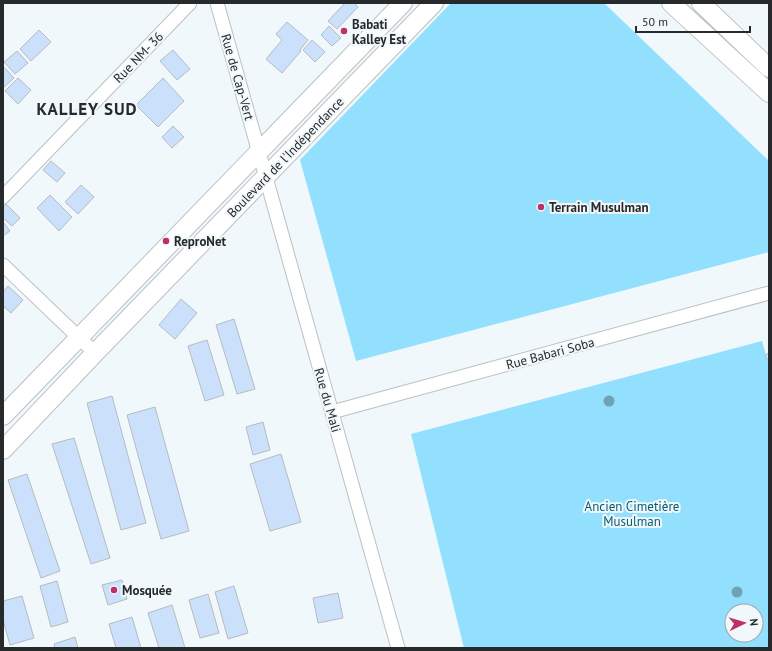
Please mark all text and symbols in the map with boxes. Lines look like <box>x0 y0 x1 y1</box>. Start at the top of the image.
scale bar <box>636 8 750 34</box>
text: 50 m <box>642 14 668 29</box>
place label: Babati Kalley Est <box>352 16 407 48</box>
marker: Babati Kalley Est <box>339 26 349 36</box>
street label: Rue NM- 36 <box>110 28 167 87</box>
street label: Rue de Cap-Vert <box>217 32 258 123</box>
street label: Boulevard de l'Indépendance <box>223 94 347 221</box>
district label: KALLEY SUD <box>36 98 138 120</box>
place label: Terrain Musulman <box>549 199 648 216</box>
marker: Terrain Musulman <box>536 202 546 212</box>
place label: ReproNet <box>174 233 227 250</box>
marker: ReproNet <box>161 236 171 246</box>
street label: Rue Babari Soba <box>504 334 596 373</box>
street label: Rue du Mali <box>310 366 345 434</box>
park label: Ancien Cimetière Musulman <box>585 498 679 530</box>
place label: Mosquée <box>122 582 172 599</box>
marker: Mosquée <box>109 585 119 595</box>
north arrow <box>724 603 764 643</box>
text: N <box>747 618 761 626</box>

